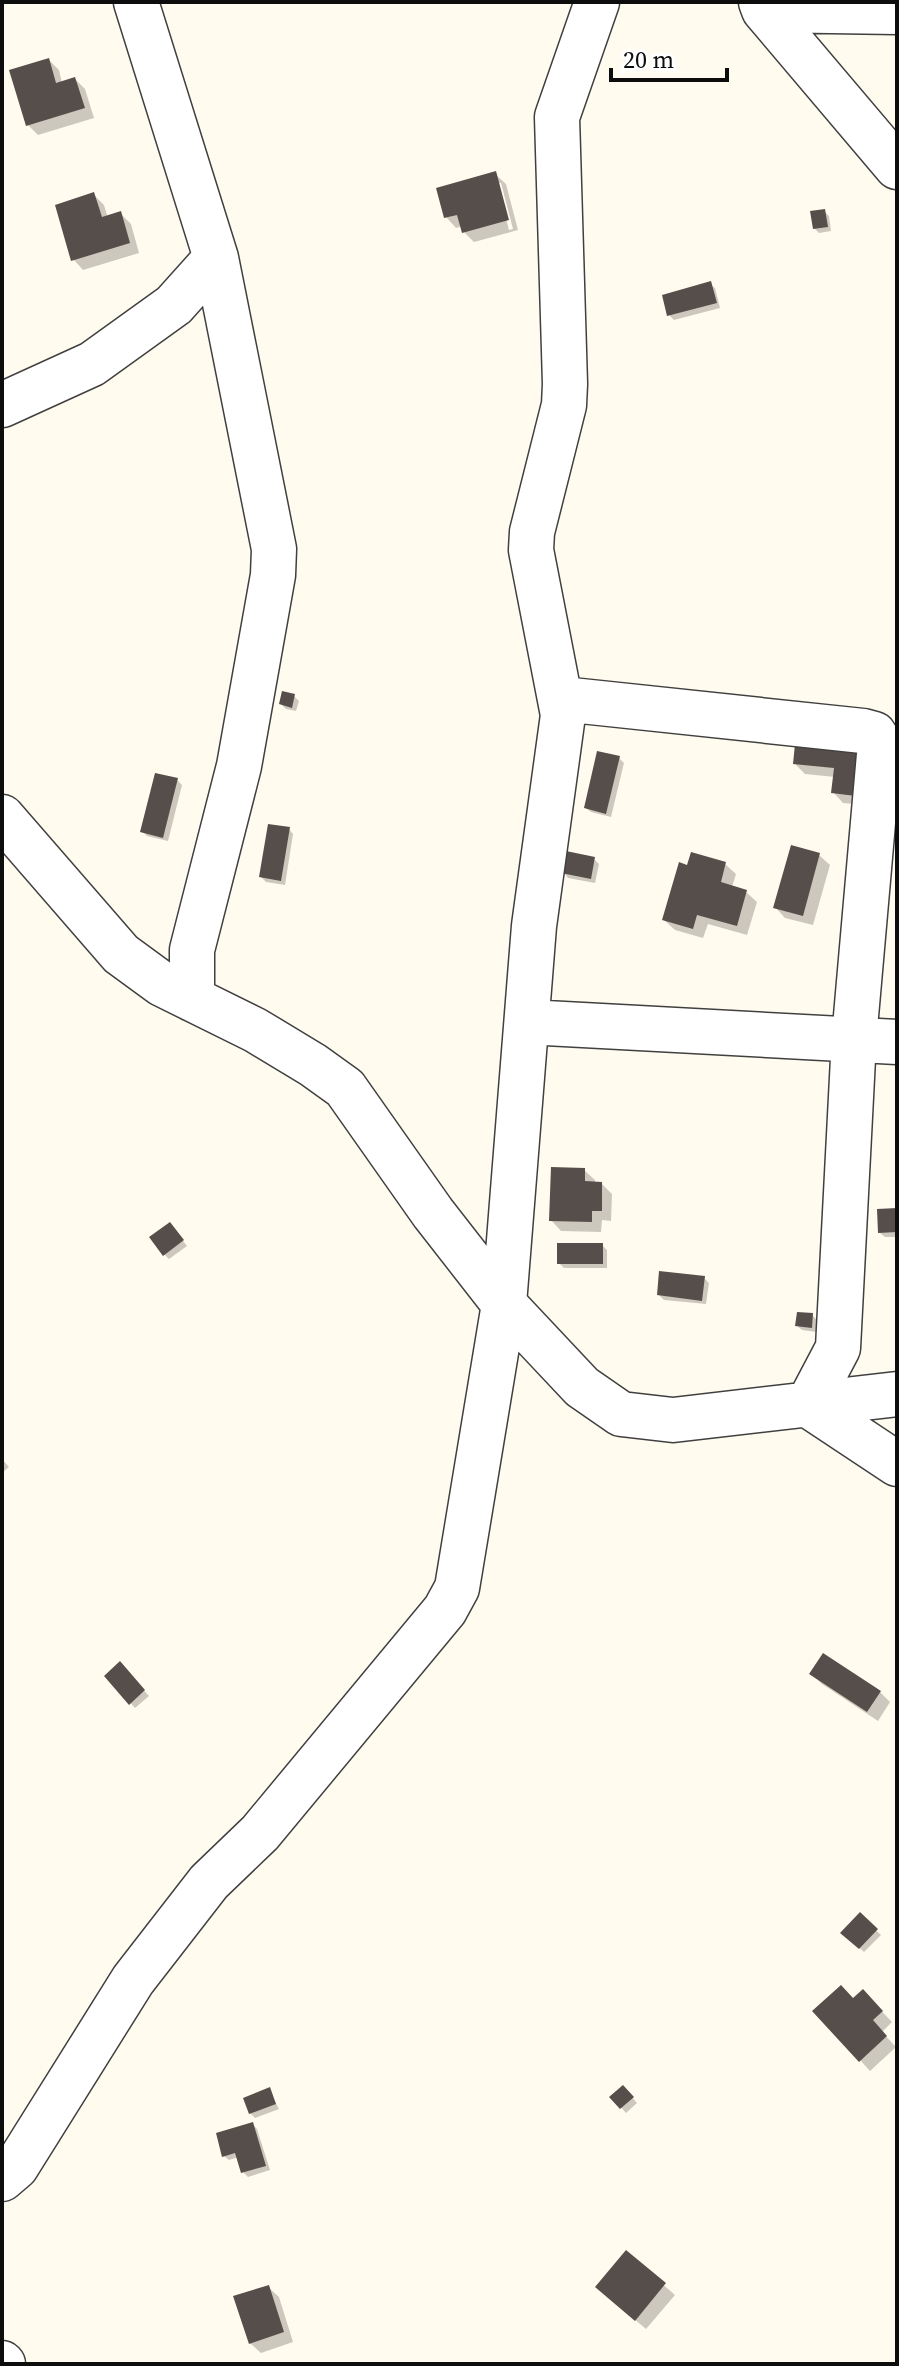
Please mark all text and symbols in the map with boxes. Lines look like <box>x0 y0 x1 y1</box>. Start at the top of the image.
scale bar <box>611 32 727 82</box>
text: 20 m <box>623 43 674 76</box>

